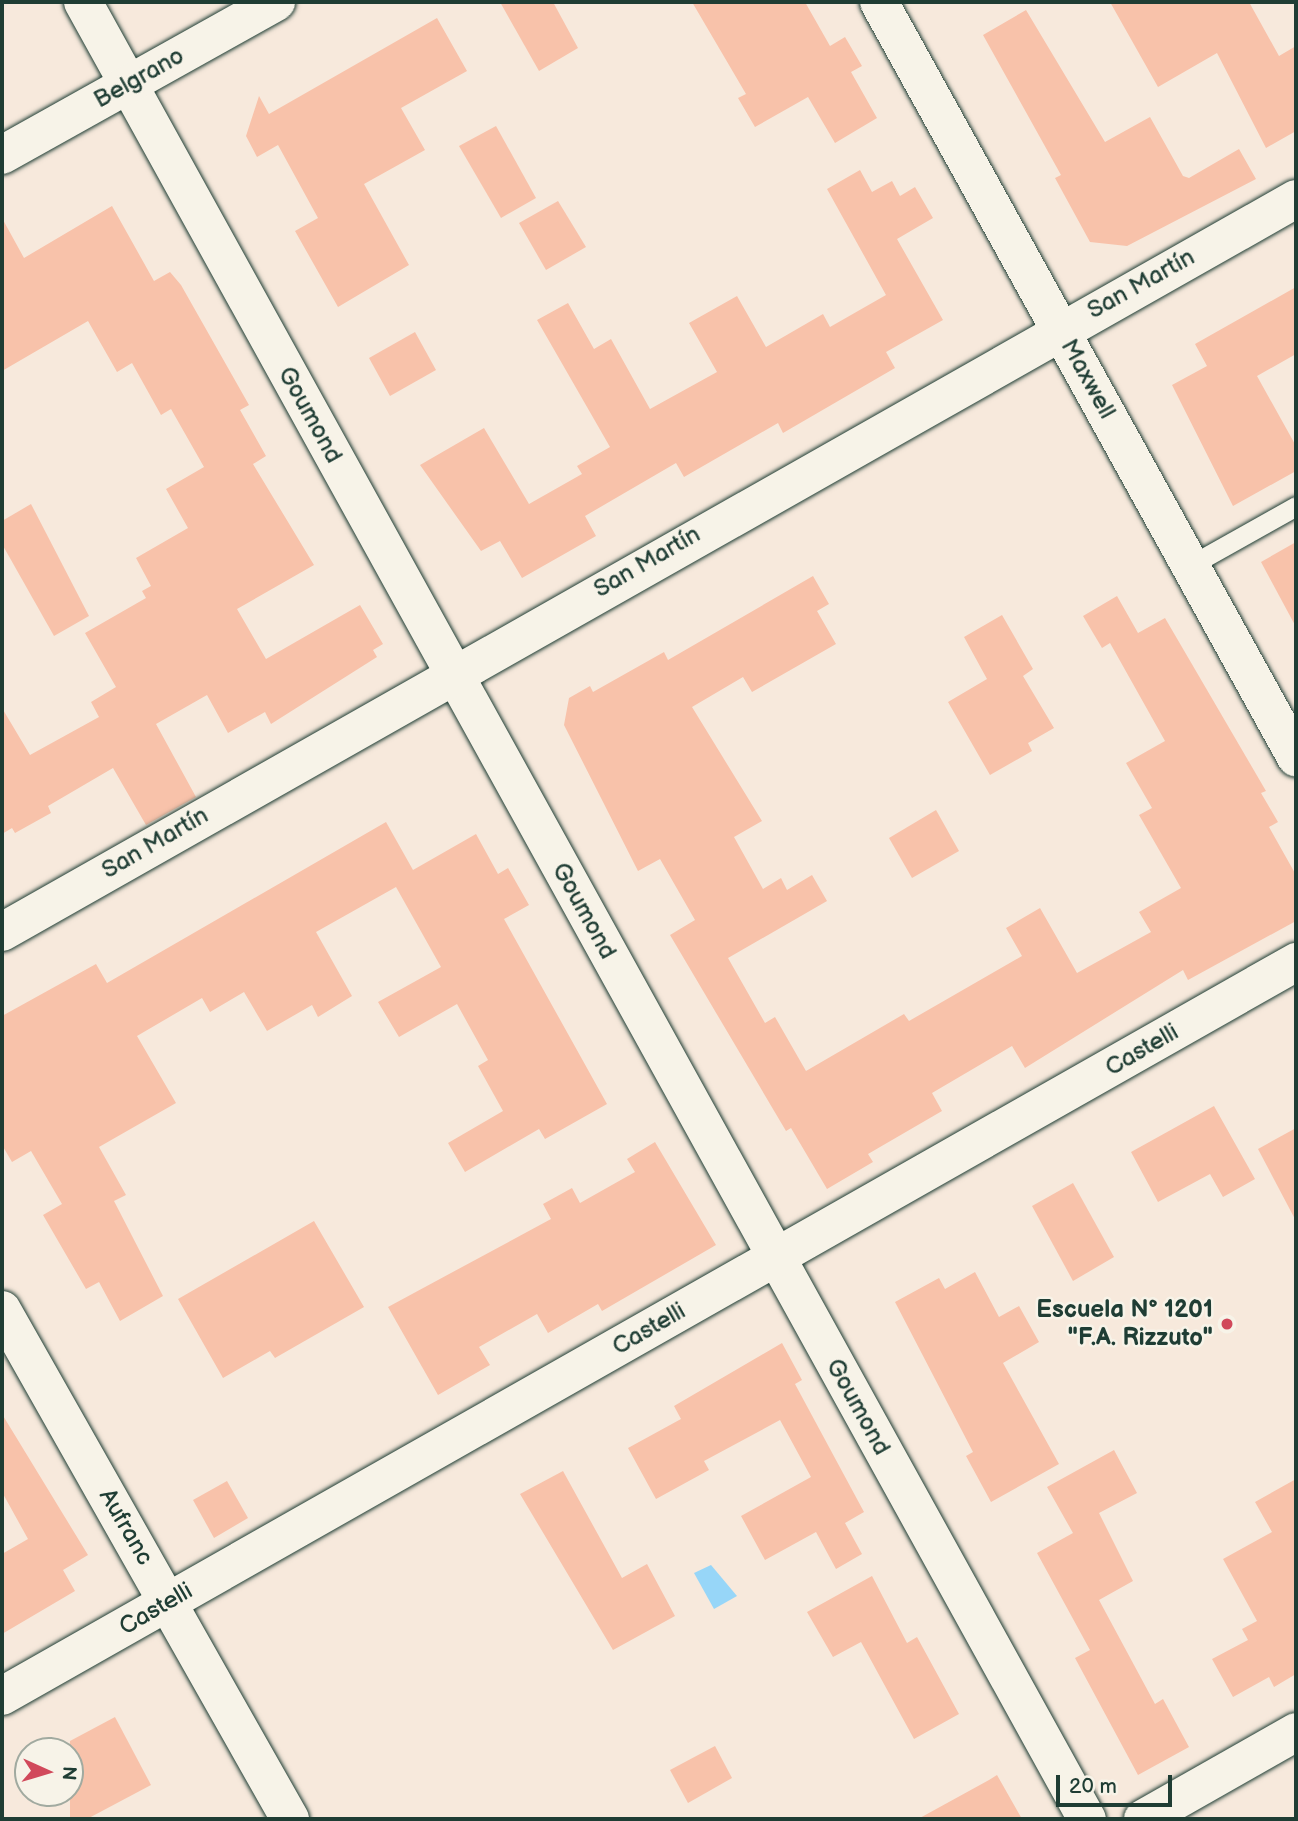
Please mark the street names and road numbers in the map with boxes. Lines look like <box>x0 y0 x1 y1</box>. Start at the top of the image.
street label: Belgrano <box>89 41 189 115</box>
street label: San Martín <box>1082 243 1200 325</box>
street label: Maxwell <box>1054 334 1122 424</box>
street label: Goumond <box>272 362 348 468</box>
street label: San Martín <box>589 520 705 604</box>
street label: San Martín <box>97 801 213 885</box>
street label: Goumond <box>546 858 622 964</box>
street label: Castelli <box>1100 1018 1184 1082</box>
street label: Castelli <box>607 1297 691 1361</box>
street label: Goumond <box>820 1354 896 1460</box>
street label: Aufranc <box>93 1484 159 1570</box>
street label: Castelli <box>114 1577 198 1641</box>

